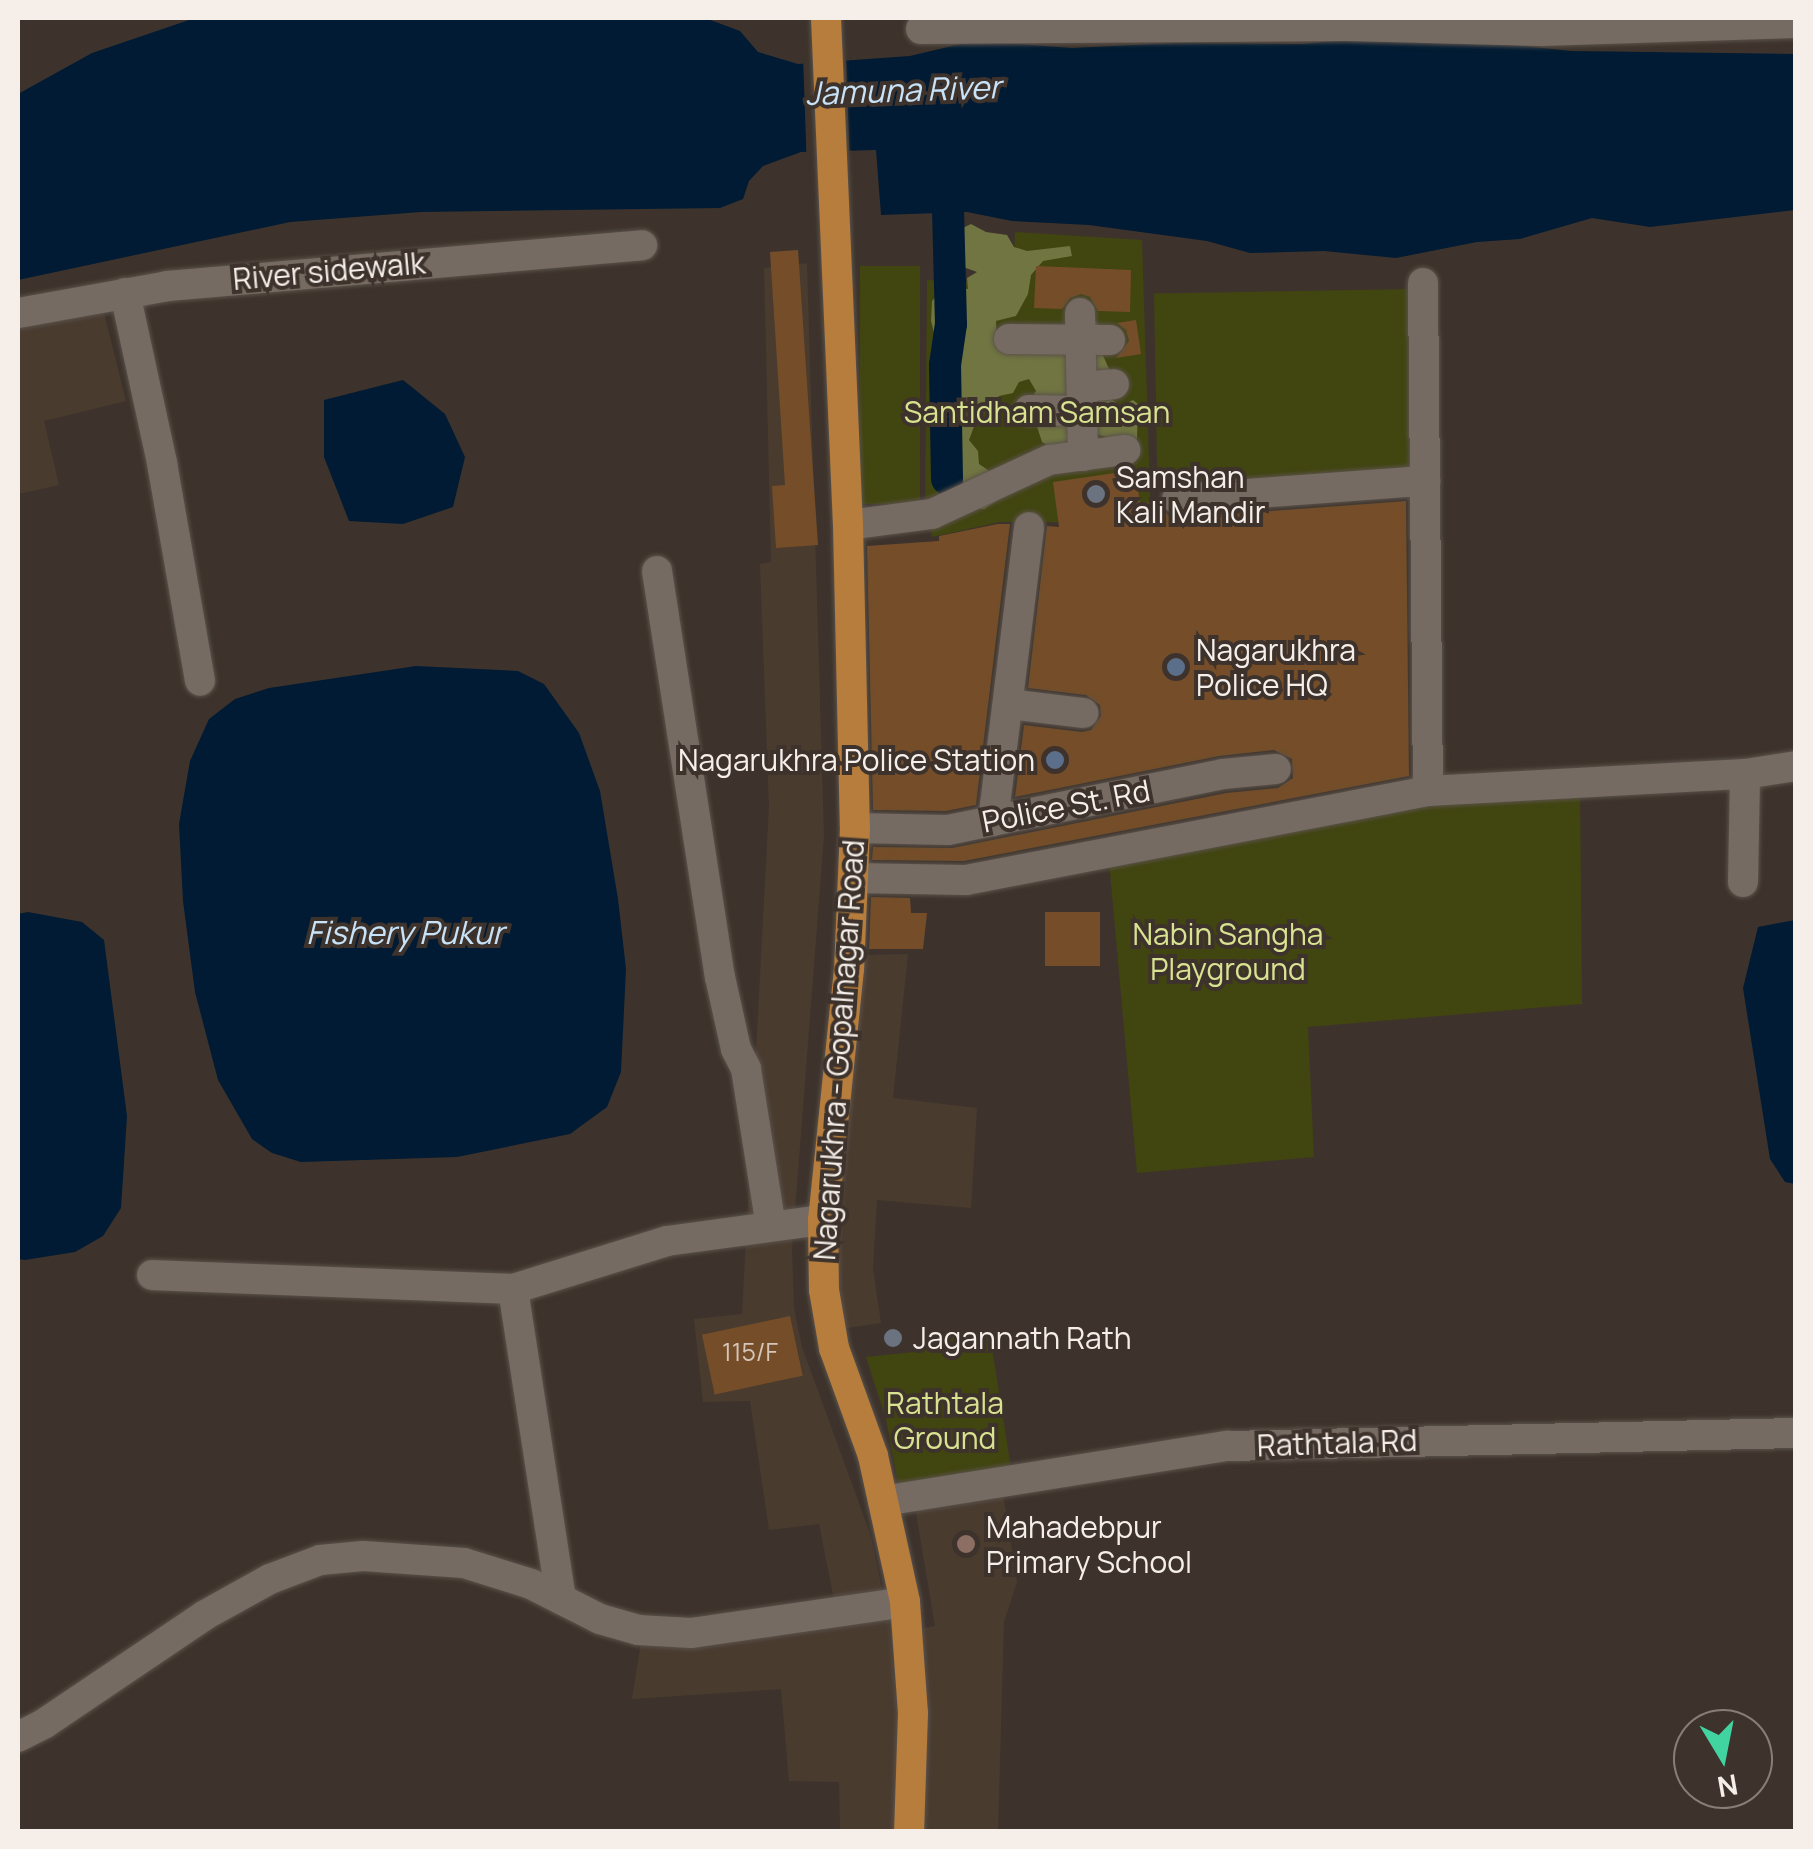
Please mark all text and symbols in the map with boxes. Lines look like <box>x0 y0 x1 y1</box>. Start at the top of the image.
water label: Jamuna River <box>805 67 1001 113</box>
street label: River sidewalk <box>231 245 427 297</box>
park label: Santidham Samsan <box>904 394 1170 430</box>
place label: Samshan Kali Mandir <box>1116 459 1266 530</box>
marker: Samshan Kali Mandir <box>1085 483 1107 505</box>
place label: Nagarukhra Police HQ <box>1196 632 1356 702</box>
marker: Nagarukhra Police HQ <box>1165 656 1187 678</box>
place label: Nagarukhra Police Station <box>678 742 1035 778</box>
marker: Nagarukhra Police Station <box>1044 749 1066 771</box>
street label: Police St. Rd <box>979 772 1153 840</box>
street label: Nagarukhra - Gopalnagar Road <box>806 838 872 1262</box>
water label: Fishery Pukur <box>306 913 504 951</box>
park label: Nabin Sangha Playground <box>1132 916 1324 986</box>
place label: Jagannath Rath <box>913 1320 1132 1356</box>
marker: Jagannath Rath <box>882 1327 904 1349</box>
house number: 115/F <box>722 1337 778 1367</box>
park label: Rathtala Ground <box>886 1385 1004 1456</box>
street label: Rathtala Rd <box>1256 1422 1418 1464</box>
place label: Mahadebpur Primary School <box>986 1509 1192 1580</box>
marker: Mahadebpur Primary School <box>955 1533 977 1555</box>
north arrow <box>1673 1709 1773 1809</box>
text: N <box>1715 1766 1741 1807</box>

